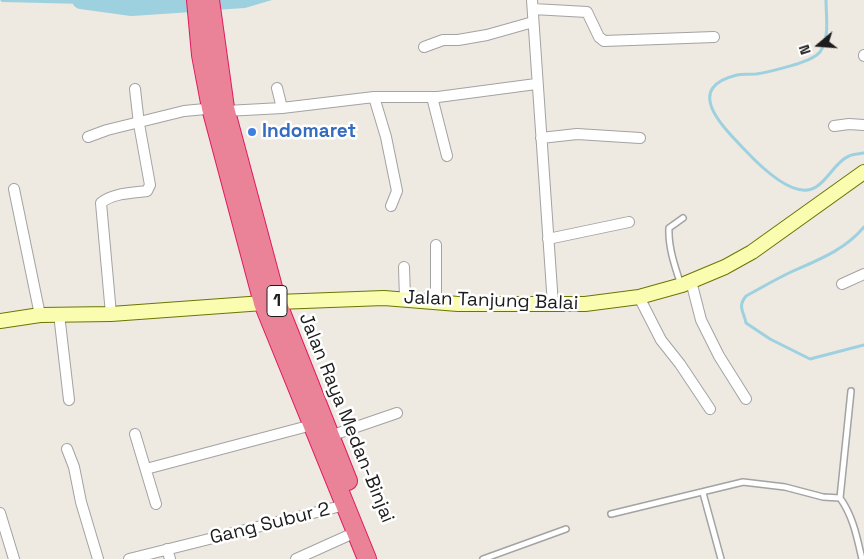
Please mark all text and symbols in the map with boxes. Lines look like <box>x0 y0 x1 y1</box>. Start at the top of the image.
north arrow <box>794 20 844 70</box>
text: N <box>795 42 815 57</box>
place label: Indomaret <box>262 121 356 143</box>
marker: Indomaret <box>246 126 258 138</box>
road number: 1 <box>267 286 287 316</box>
street label: Jalan Tanjung Balai <box>403 287 579 315</box>
street label: Jalan Raya Medan-Binjai <box>293 310 399 526</box>
street label: Gang Subur 2 <box>208 498 332 550</box>

